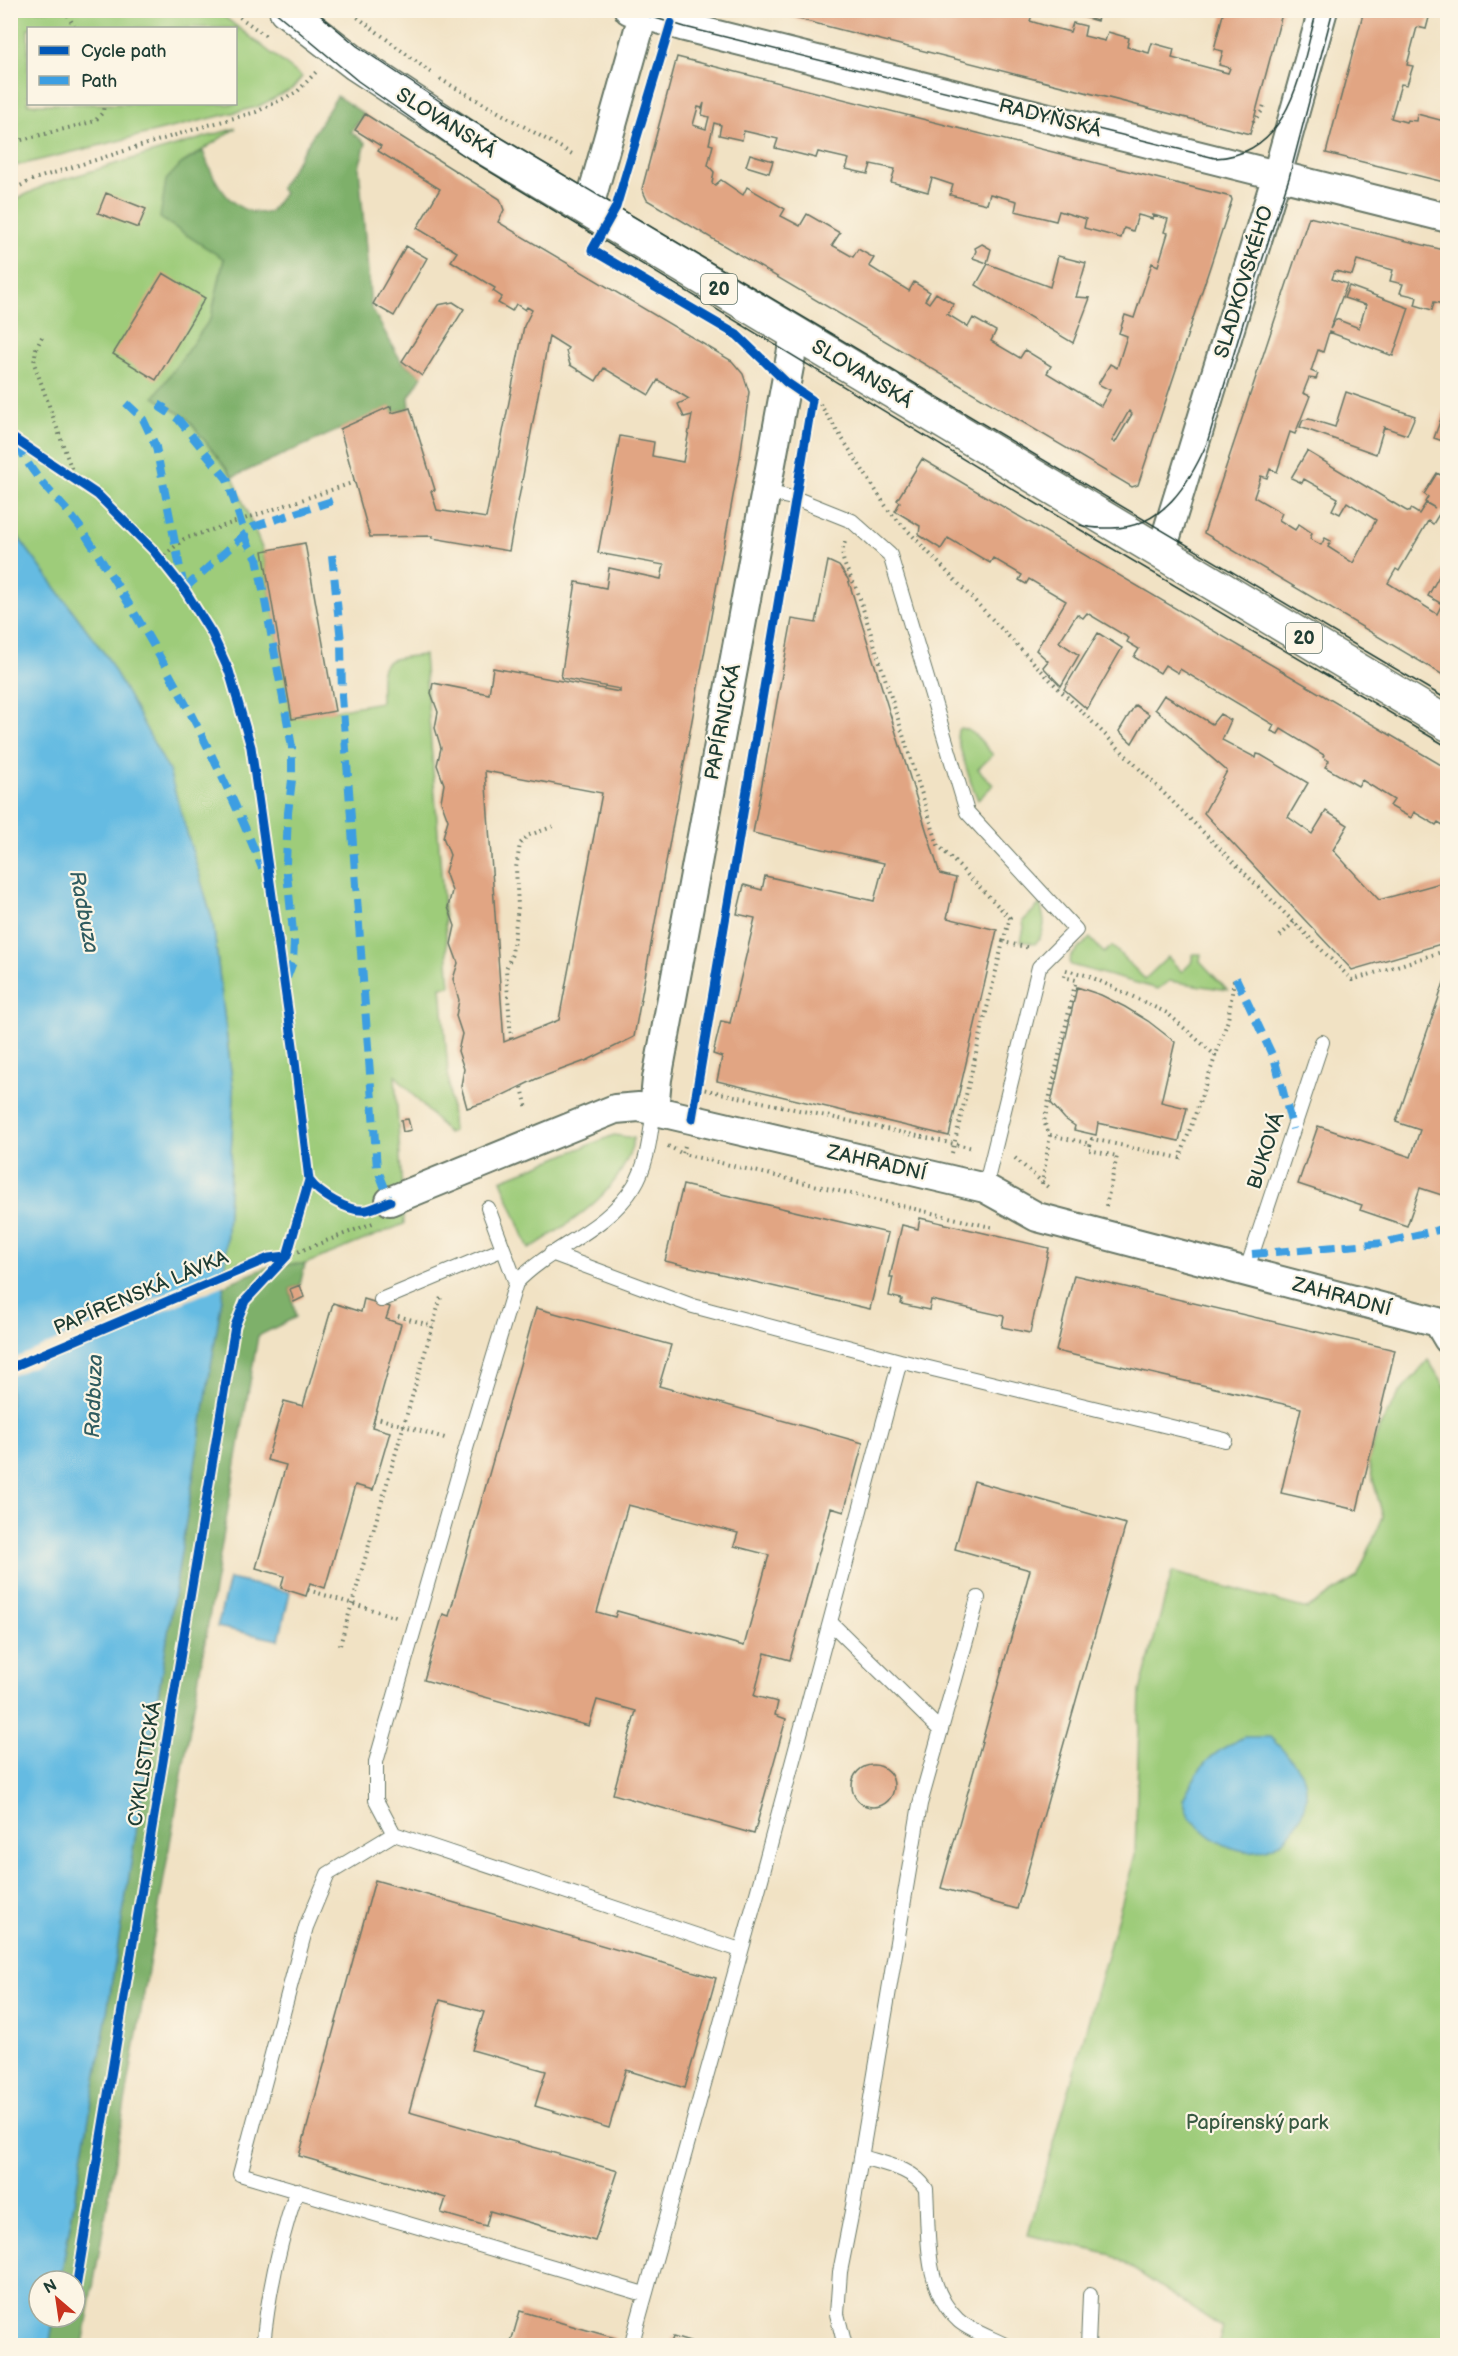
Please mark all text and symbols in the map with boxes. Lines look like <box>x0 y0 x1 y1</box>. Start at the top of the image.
legend <box>27 27 237 105</box>
text: Cycle path <box>81 41 167 62</box>
text: Path <box>81 71 117 92</box>
street label: SLOVANSKÁ <box>392 82 501 164</box>
street label: RADYŇSKÁ <box>996 93 1104 142</box>
street label: SLADKOVSKÉHO <box>1208 203 1279 361</box>
road number: 20 <box>701 274 737 304</box>
street label: SLOVANSKÁ <box>807 334 918 414</box>
road number: 20 <box>1286 623 1322 653</box>
street label: PAPÍRNICKÁ <box>699 661 746 782</box>
water label: Radbuza <box>64 869 104 955</box>
street label: BUKOVÁ <box>1241 1109 1290 1192</box>
street label: ZAHRADNÍ <box>824 1139 929 1186</box>
street label: PAPÍRENSKÁ LÁVKA <box>50 1244 233 1341</box>
street label: ZAHRADNÍ <box>1289 1271 1394 1322</box>
water label: Radbuza <box>80 1354 108 1438</box>
street label: CYKLISTICKÁ <box>122 1699 167 1828</box>
park label: Papírenský park <box>1186 2111 1328 2135</box>
north arrow <box>27 2269 87 2329</box>
text: N <box>41 2276 60 2298</box>

